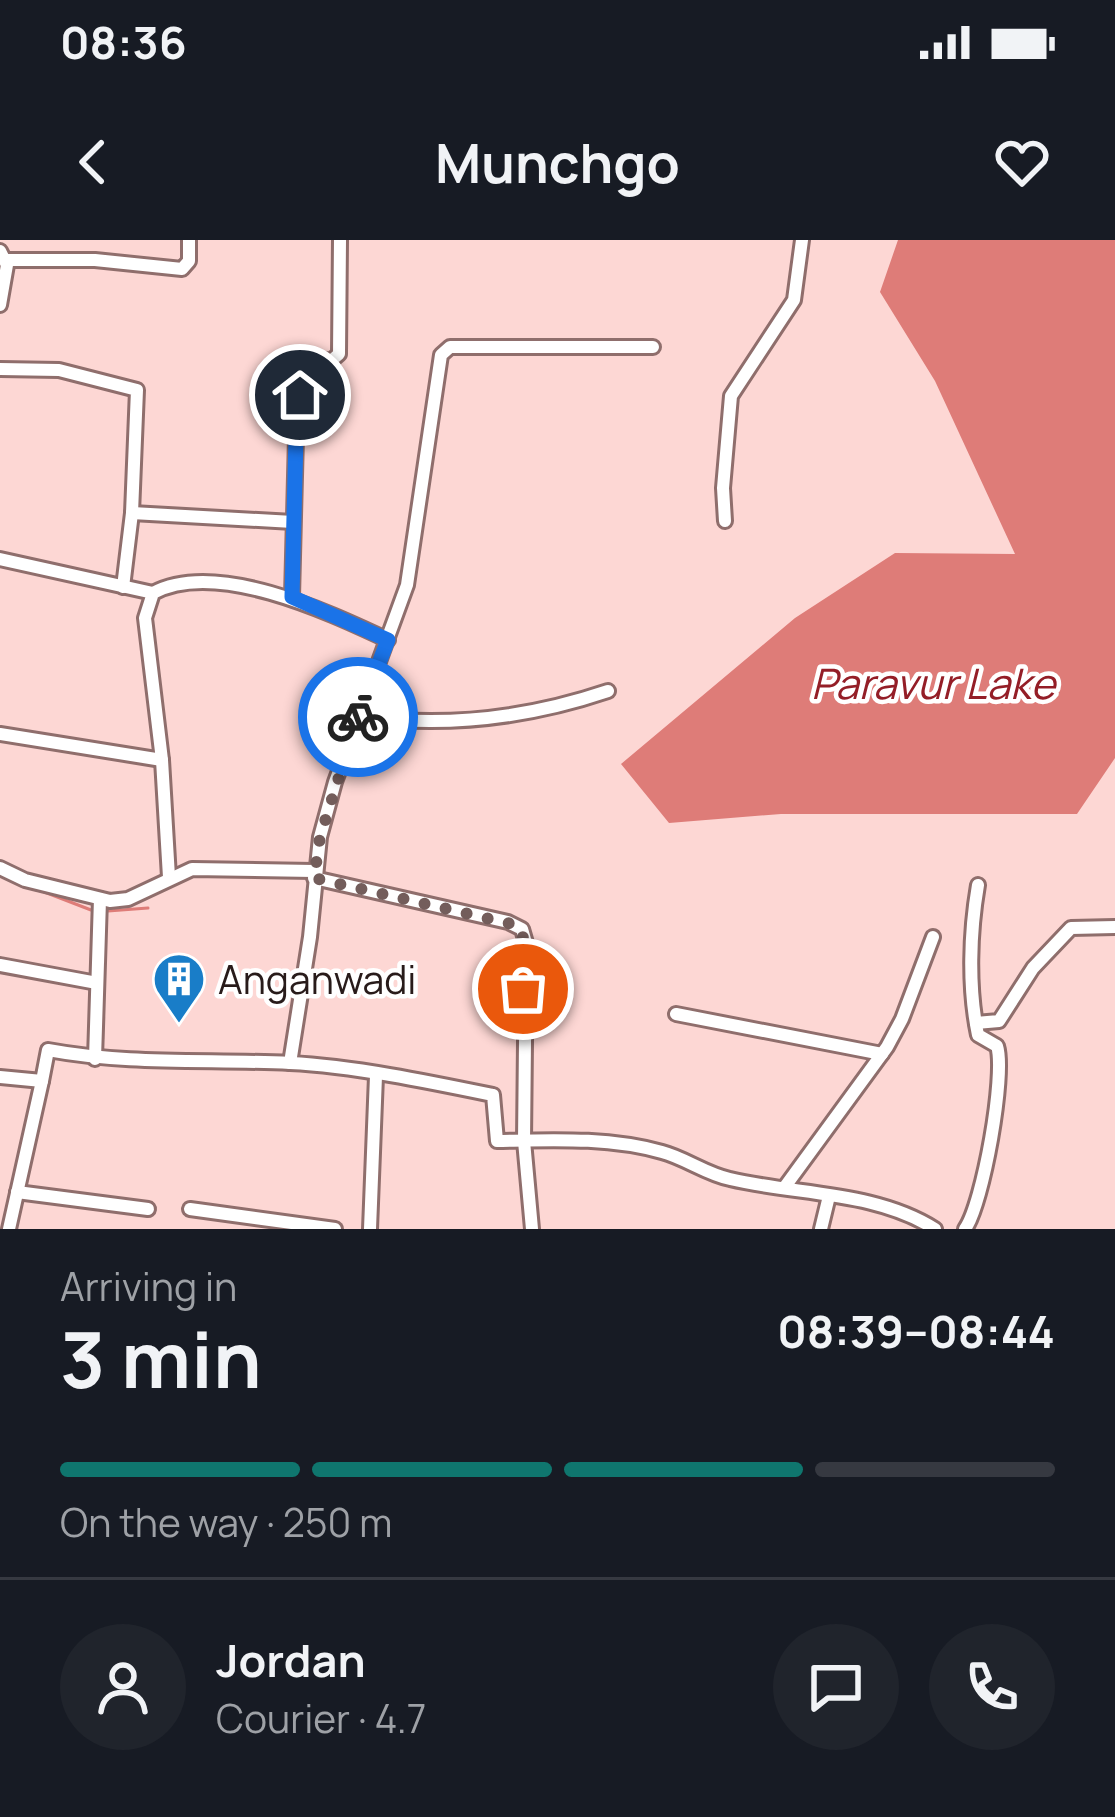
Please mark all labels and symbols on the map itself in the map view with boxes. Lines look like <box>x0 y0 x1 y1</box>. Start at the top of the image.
pin <box>249 344 351 446</box>
water label: Paravur Lake <box>811 654 1057 712</box>
courier <box>298 657 418 777</box>
pin <box>472 938 574 1040</box>
building icon: Anganwadi <box>151 951 207 1025</box>
place label: Anganwadi <box>218 952 416 1006</box>

